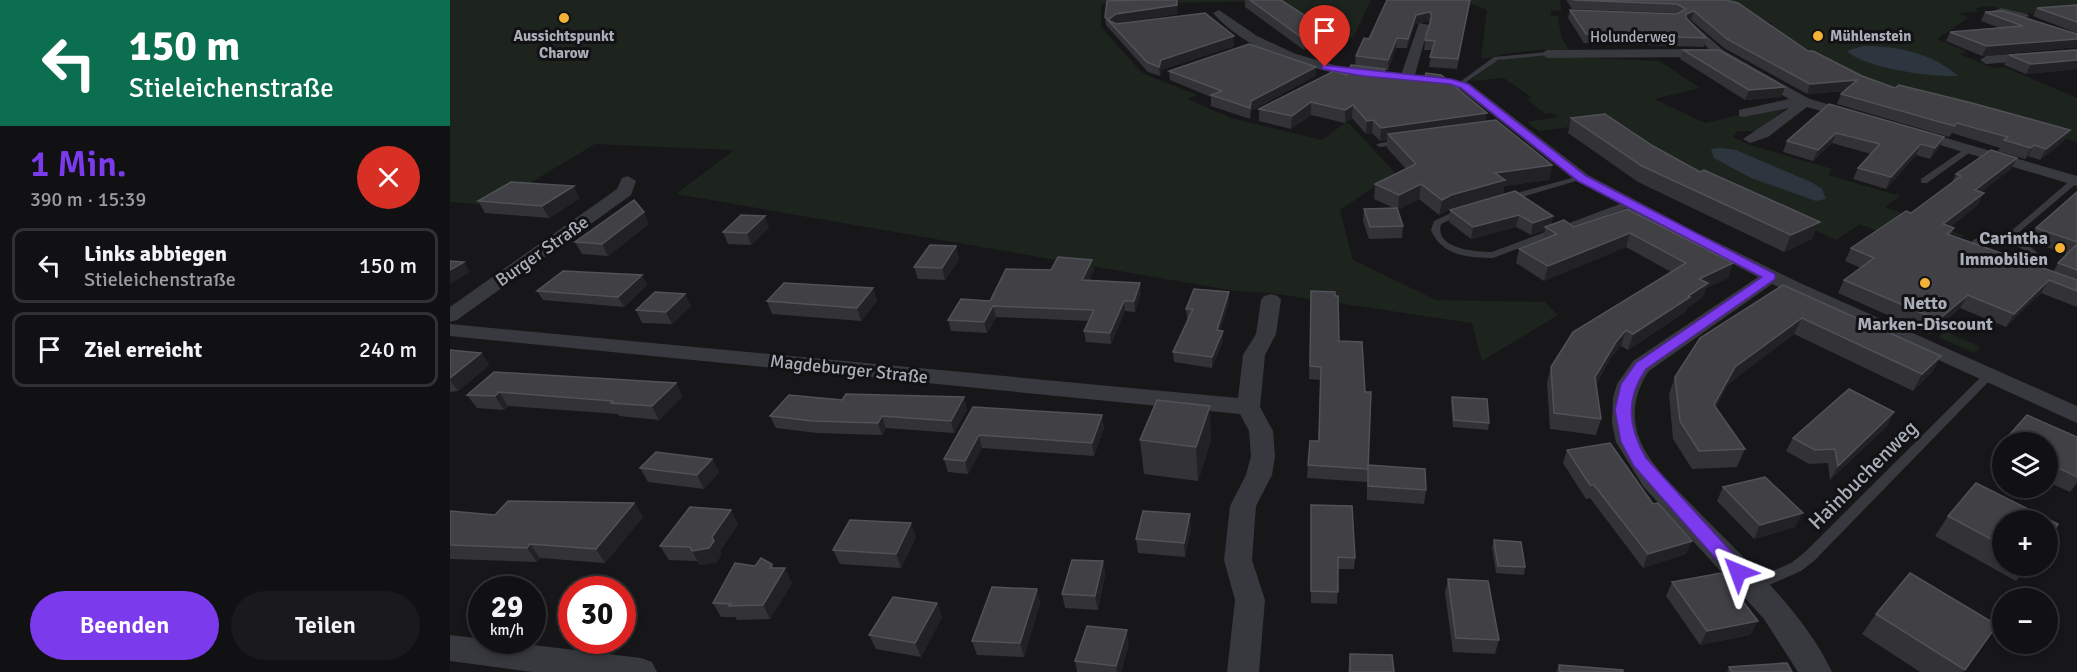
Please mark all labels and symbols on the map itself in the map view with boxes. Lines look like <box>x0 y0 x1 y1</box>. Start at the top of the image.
pin <box>1299 5 1350 67</box>
marker: Aussichtspunkt Charow <box>557 11 571 25</box>
place label: Aussichtspunkt Charow <box>514 27 615 62</box>
place label: Mühlenstein <box>1830 27 1911 45</box>
street label: Holunderweg <box>1590 28 1676 46</box>
marker: Mühlenstein <box>1811 29 1825 43</box>
street label: Burger Straße <box>491 211 593 291</box>
place label: Carintha Immobilien <box>1959 227 2048 270</box>
marker: Carintha Immobilien <box>2053 241 2067 255</box>
marker: Netto Marken-Discount <box>1918 276 1932 290</box>
place label: Netto Marken-Discount <box>1857 292 1993 335</box>
street label: Magdeburger Straße <box>769 350 929 388</box>
street label: Hainbuchenweg <box>1803 415 1923 535</box>
position arrow <box>1706 540 1770 604</box>
speed limit sign: 30 <box>558 576 636 654</box>

